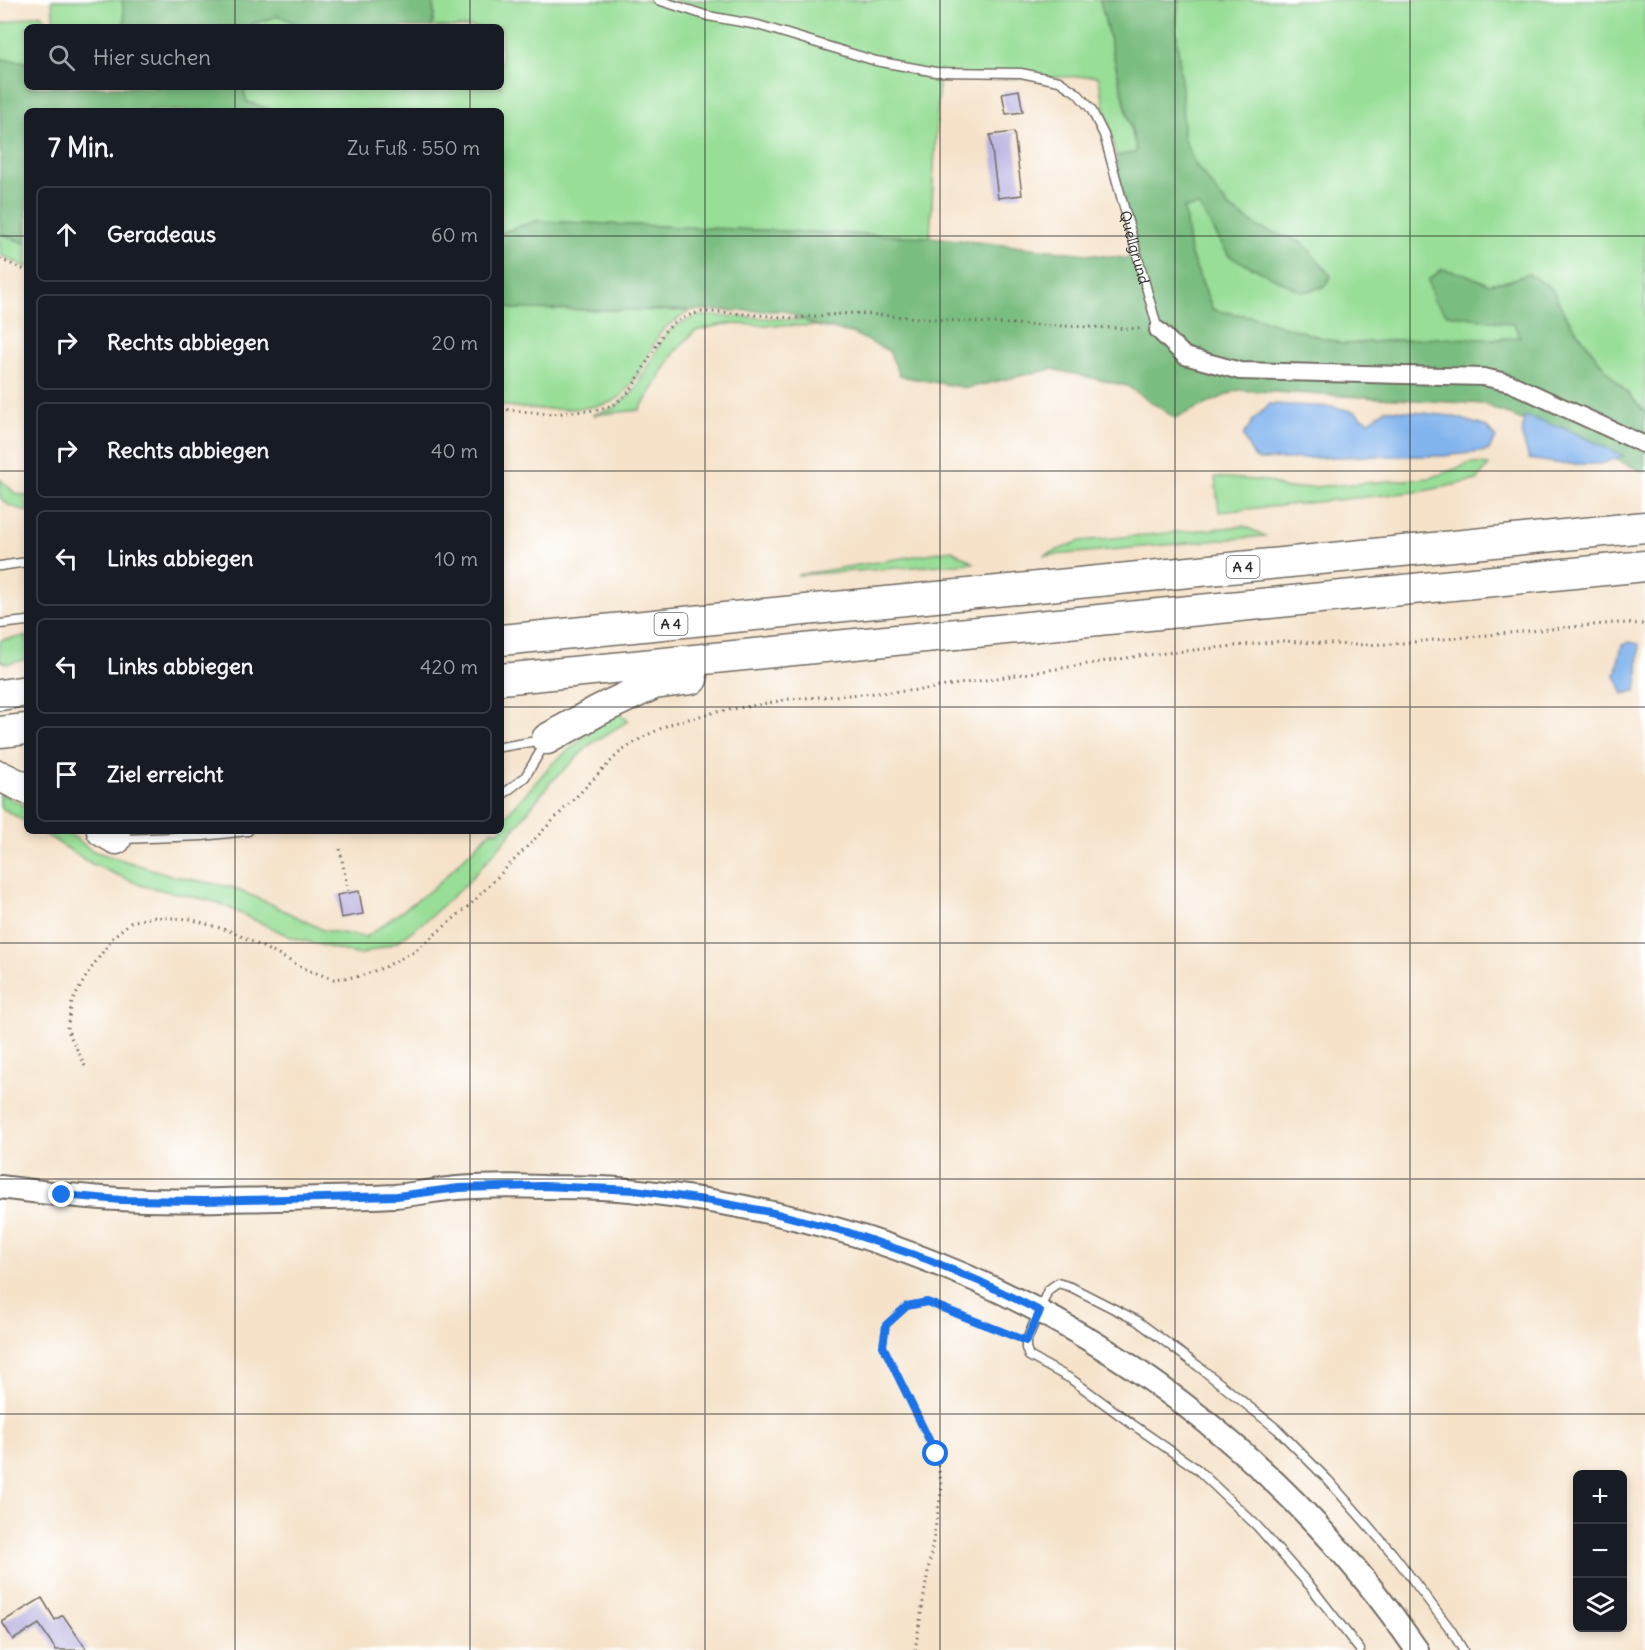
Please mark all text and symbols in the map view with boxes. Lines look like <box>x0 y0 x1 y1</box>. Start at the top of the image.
search box <box>24 24 504 90</box>
icon: search <box>45 41 78 74</box>
text: Hier suchen <box>93 43 211 71</box>
text: 7 Min. <box>48 131 114 164</box>
text: Zu Fuß · 550 m <box>347 135 480 160</box>
street label: Quellgrund <box>1116 208 1154 286</box>
icon: ahead <box>50 218 83 251</box>
text: Geradeaus <box>107 220 216 248</box>
text: 60 m <box>431 222 478 247</box>
icon: right <box>50 326 83 359</box>
text: Rechts abbiegen <box>107 328 269 356</box>
text: 20 m <box>432 330 478 355</box>
icon: right <box>50 434 83 467</box>
text: Rechts abbiegen <box>107 436 269 464</box>
text: 40 m <box>431 438 478 463</box>
icon: left <box>50 542 83 575</box>
text: Links abbiegen <box>107 544 254 572</box>
text: 10 m <box>435 546 478 571</box>
road number: A 4 <box>1226 556 1260 578</box>
road number: A 4 <box>654 613 688 635</box>
icon: left <box>50 650 83 683</box>
text: Links abbiegen <box>107 652 254 680</box>
text: 420 m <box>420 654 478 679</box>
icon: arrive <box>50 758 83 791</box>
text: Ziel erreicht <box>107 760 224 788</box>
route end <box>48 1181 74 1207</box>
route start <box>922 1440 948 1466</box>
map controls <box>1573 1470 1627 1632</box>
button: + <box>1573 1470 1627 1524</box>
button: − <box>1573 1524 1627 1578</box>
button: layers <box>1573 1578 1627 1632</box>

